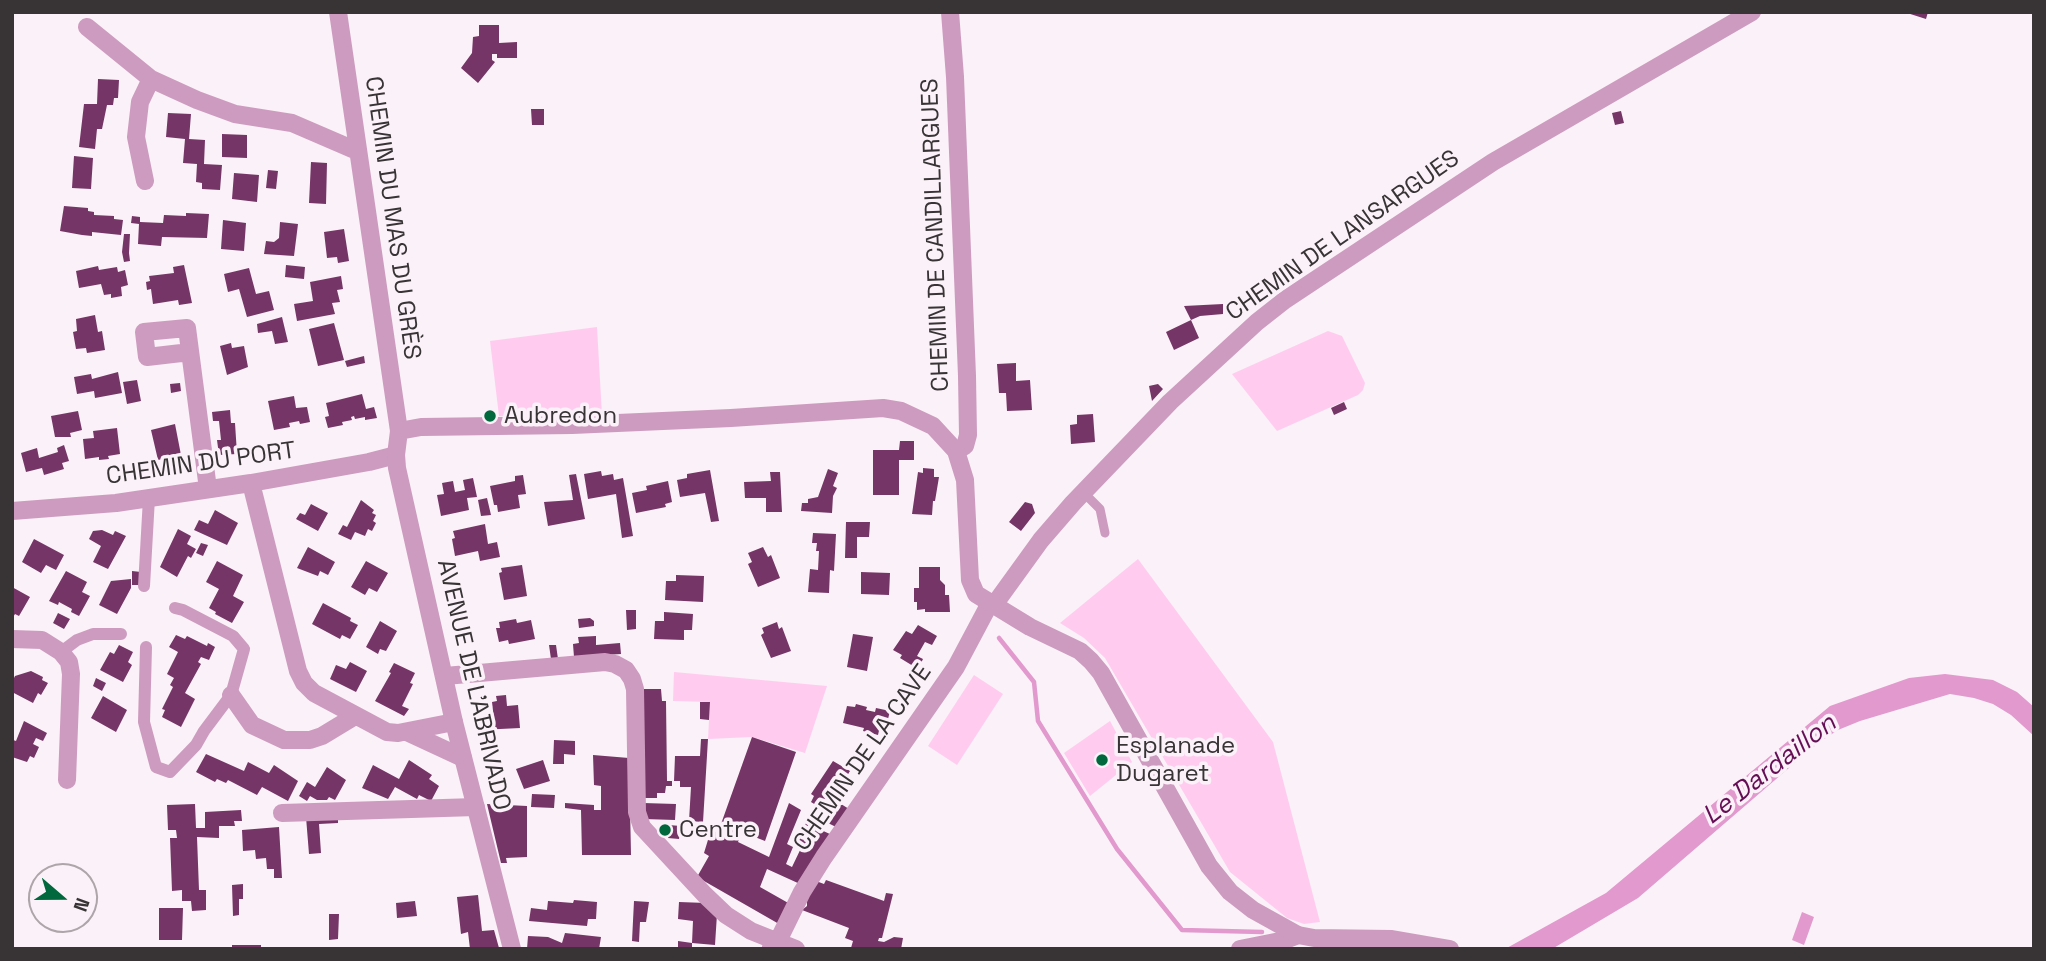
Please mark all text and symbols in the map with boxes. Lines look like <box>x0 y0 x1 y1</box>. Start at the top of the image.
street label: CHEMIN DU MAS DU GRÈS <box>358 75 426 361</box>
street label: CHEMIN DE CANDILLARGUES <box>916 78 956 392</box>
street label: CHEMIN DE LANSARGUES <box>1221 144 1465 328</box>
place label: Aubredon <box>504 402 617 430</box>
marker: Aubredon <box>482 408 498 424</box>
street label: CHEMIN DU PORT <box>104 436 298 492</box>
street label: AVENUE DE L'ABRIVADO <box>430 557 516 813</box>
street label: CHEMIN DE LA CAVE <box>788 659 938 857</box>
water label: Le Dardaillon <box>1697 708 1843 832</box>
place label: Esplanade Dugaret <box>1116 732 1235 788</box>
marker: Esplanade Dugaret <box>1094 752 1110 768</box>
place label: Centre <box>679 816 757 844</box>
marker: Centre <box>657 822 673 838</box>
north arrow <box>28 863 98 933</box>
text: N <box>67 894 95 915</box>

